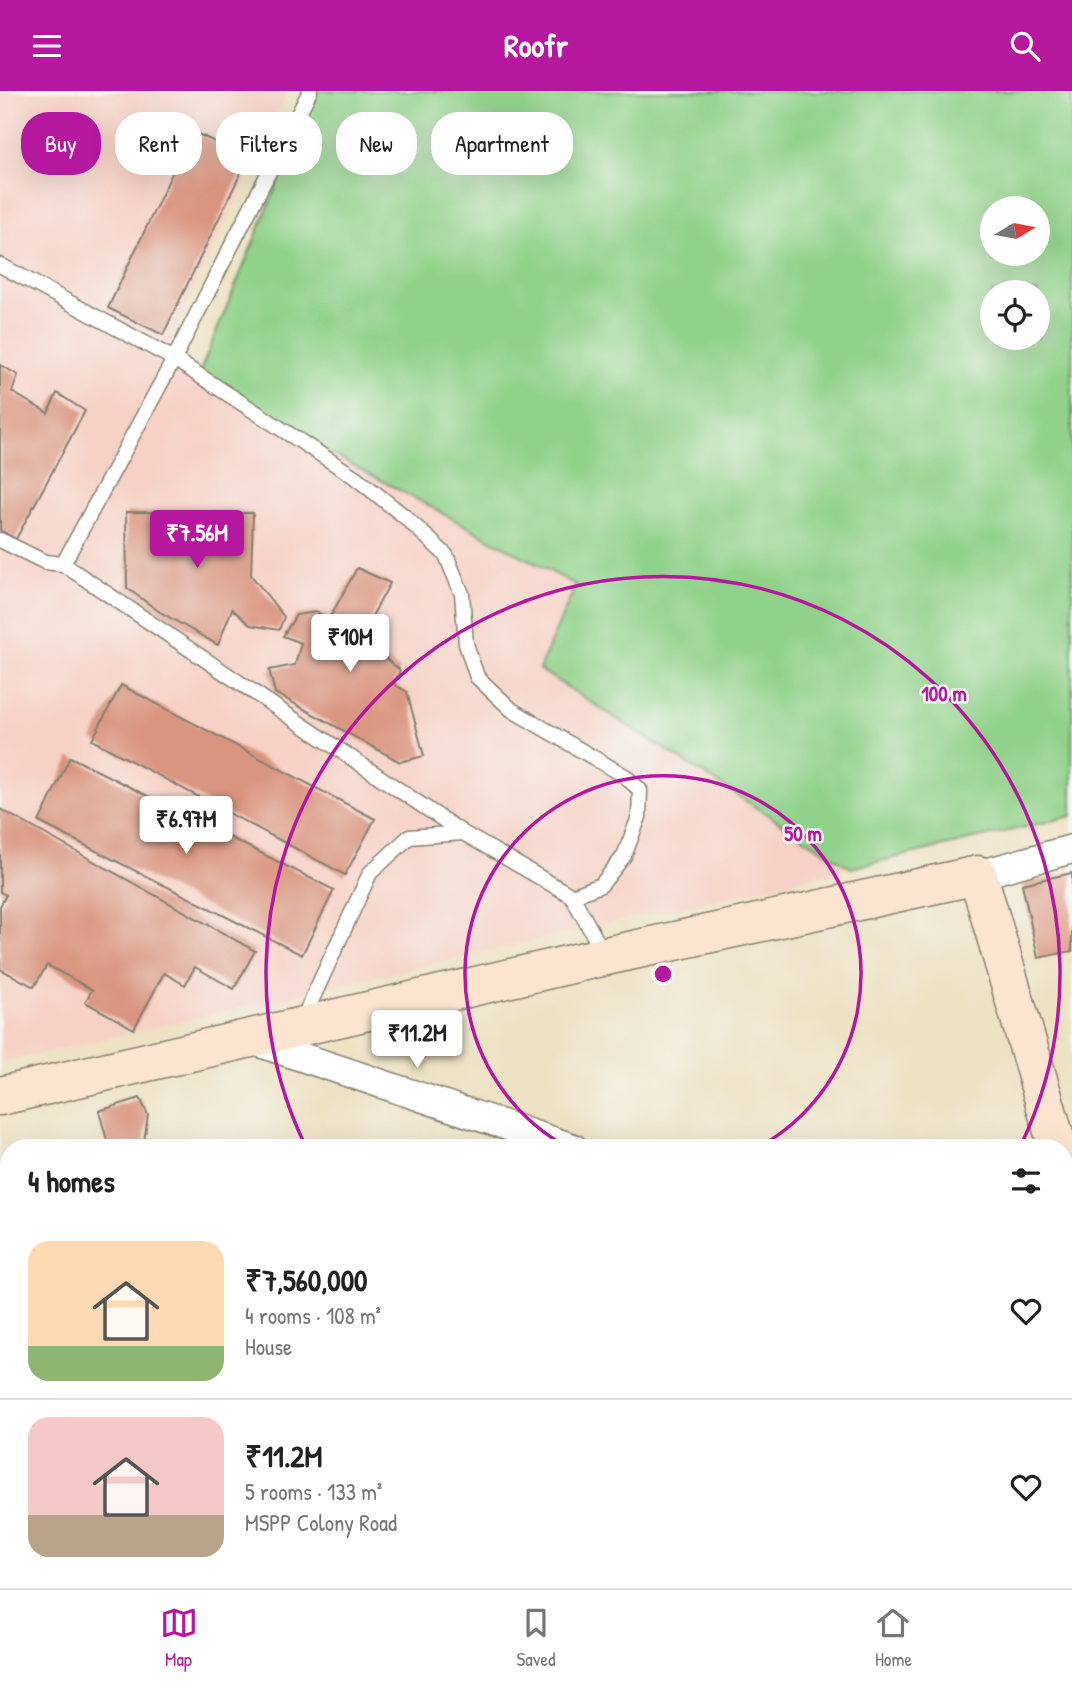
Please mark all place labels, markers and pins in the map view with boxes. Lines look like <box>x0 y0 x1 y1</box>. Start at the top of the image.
pin: ₹7.56M <box>140 511 254 570</box>
pin: ₹10M <box>309 615 391 674</box>
pin: ₹6.97M <box>129 797 243 856</box>
centre of rings <box>651 962 675 986</box>
pin: ₹11.2M <box>360 1011 474 1070</box>

